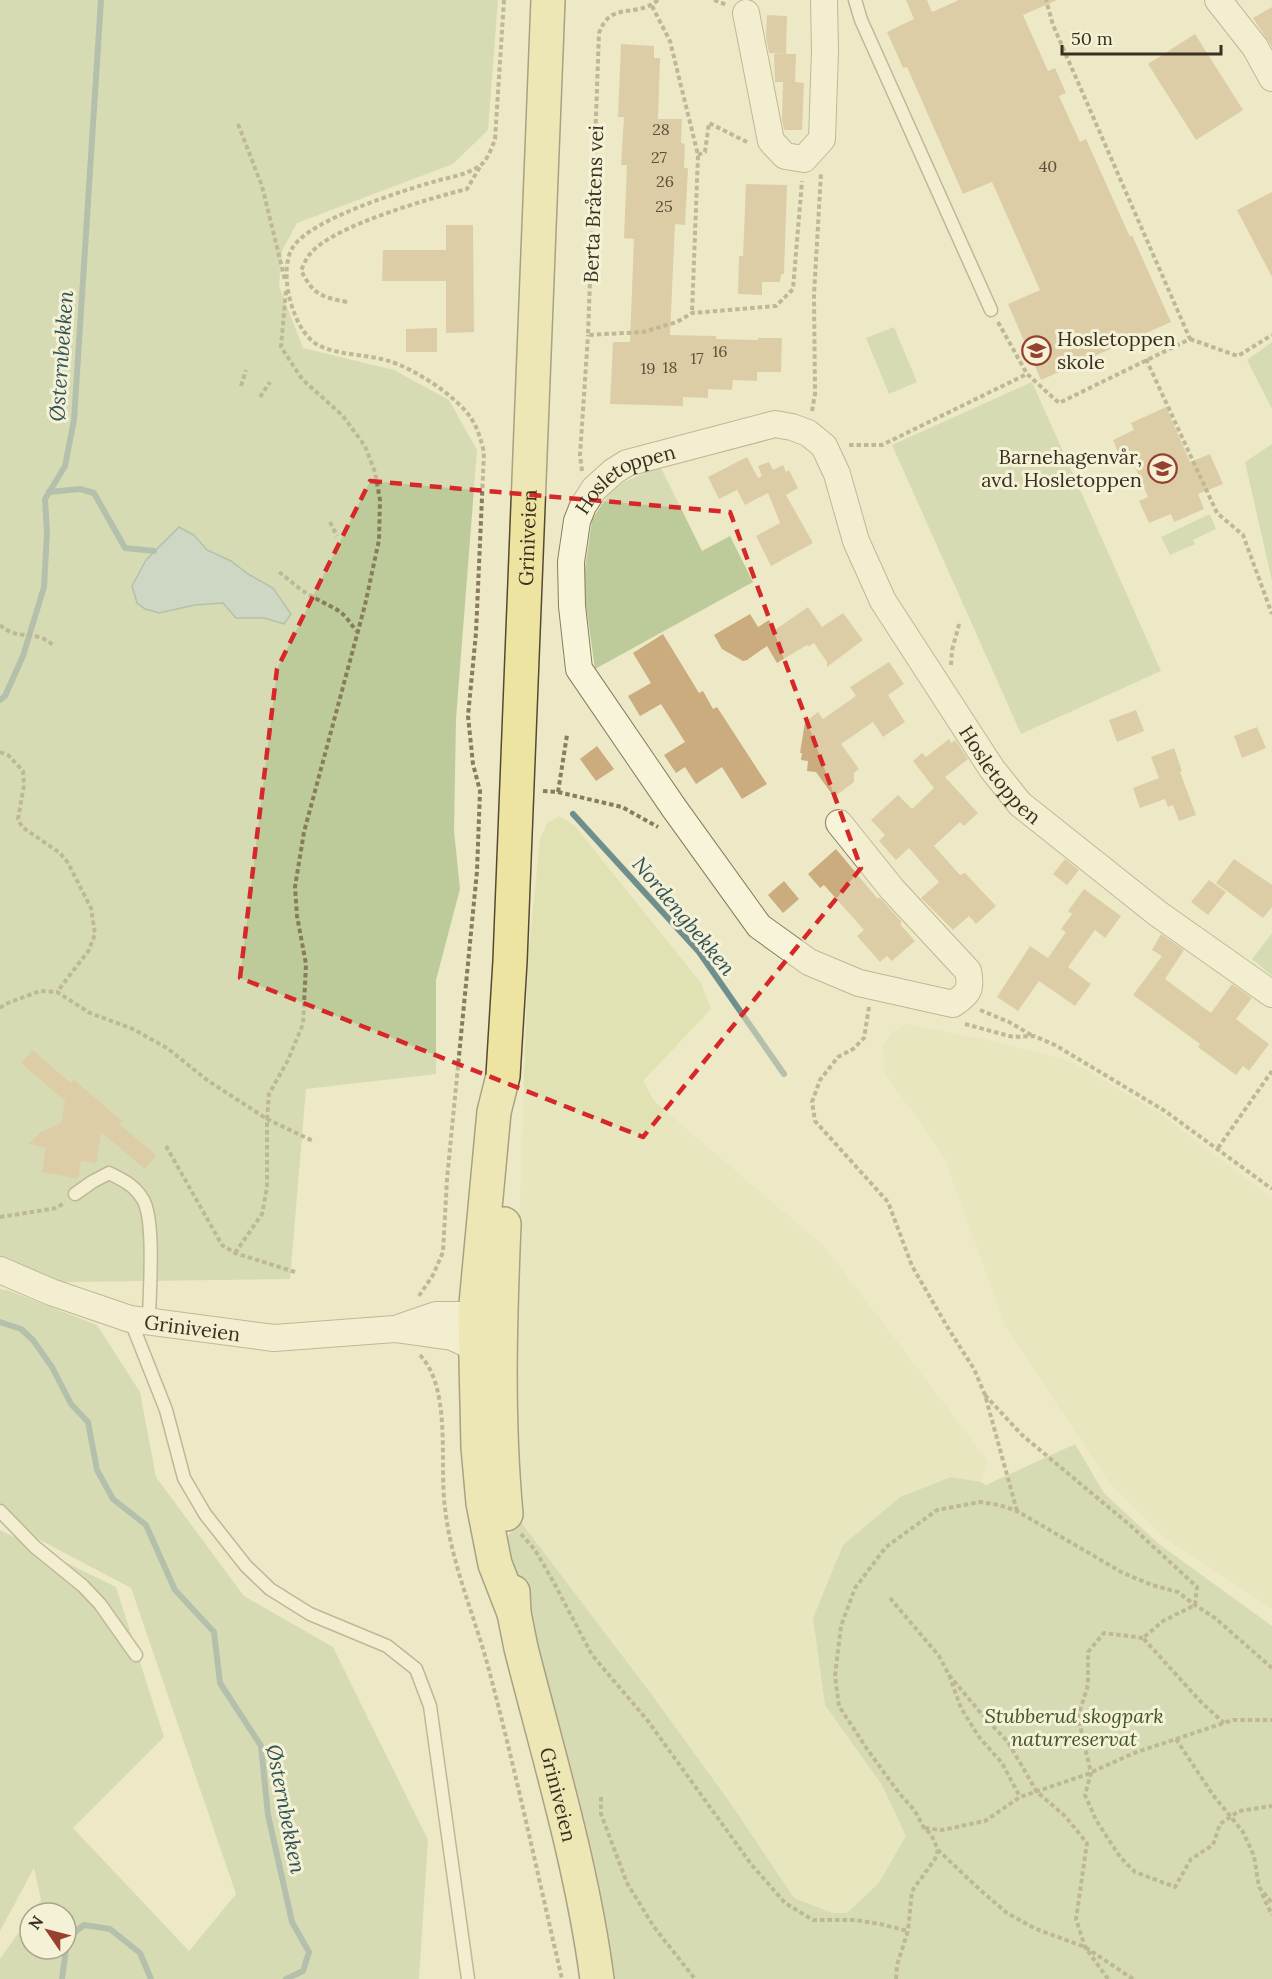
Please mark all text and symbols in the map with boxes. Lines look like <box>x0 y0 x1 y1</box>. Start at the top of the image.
scale bar <box>1062 18 1221 56</box>
text: 50 m <box>1071 27 1113 50</box>
house number: 28 <box>652 119 670 139</box>
street label: Berta Bråtens vei <box>578 125 608 283</box>
house number: 27 <box>651 147 668 167</box>
house number: 40 <box>1039 156 1057 176</box>
house number: 26 <box>656 171 674 191</box>
house number: 25 <box>655 196 673 216</box>
water label: Østernbekken <box>43 290 79 422</box>
place label: Hosletoppen skole <box>1057 326 1176 374</box>
school or university icon: Hosletoppen skole <box>1020 334 1052 366</box>
house number: 16 <box>712 341 728 361</box>
house number: 17 <box>690 348 704 368</box>
house number: 18 <box>663 357 677 377</box>
house number: 19 <box>640 358 656 378</box>
street label: Hosletoppen <box>569 438 678 518</box>
place label: Barnehagenvår, avd. Hosletoppen <box>981 444 1142 492</box>
school or university icon: Barnehagenvår, avd. Hosletoppen <box>1147 452 1179 484</box>
street label: Griniveien <box>512 489 541 586</box>
street label: Hosletoppen <box>954 720 1047 829</box>
water label: Nordengbekken <box>626 851 742 981</box>
street label: Griniveien <box>143 1309 242 1346</box>
park label: Stubberud skogpark naturreservat <box>984 1703 1164 1751</box>
water label: Østernbekken <box>260 1742 312 1876</box>
street label: Griniveien <box>535 1744 583 1844</box>
north arrow <box>18 1901 78 1961</box>
text: N <box>24 1912 47 1933</box>

